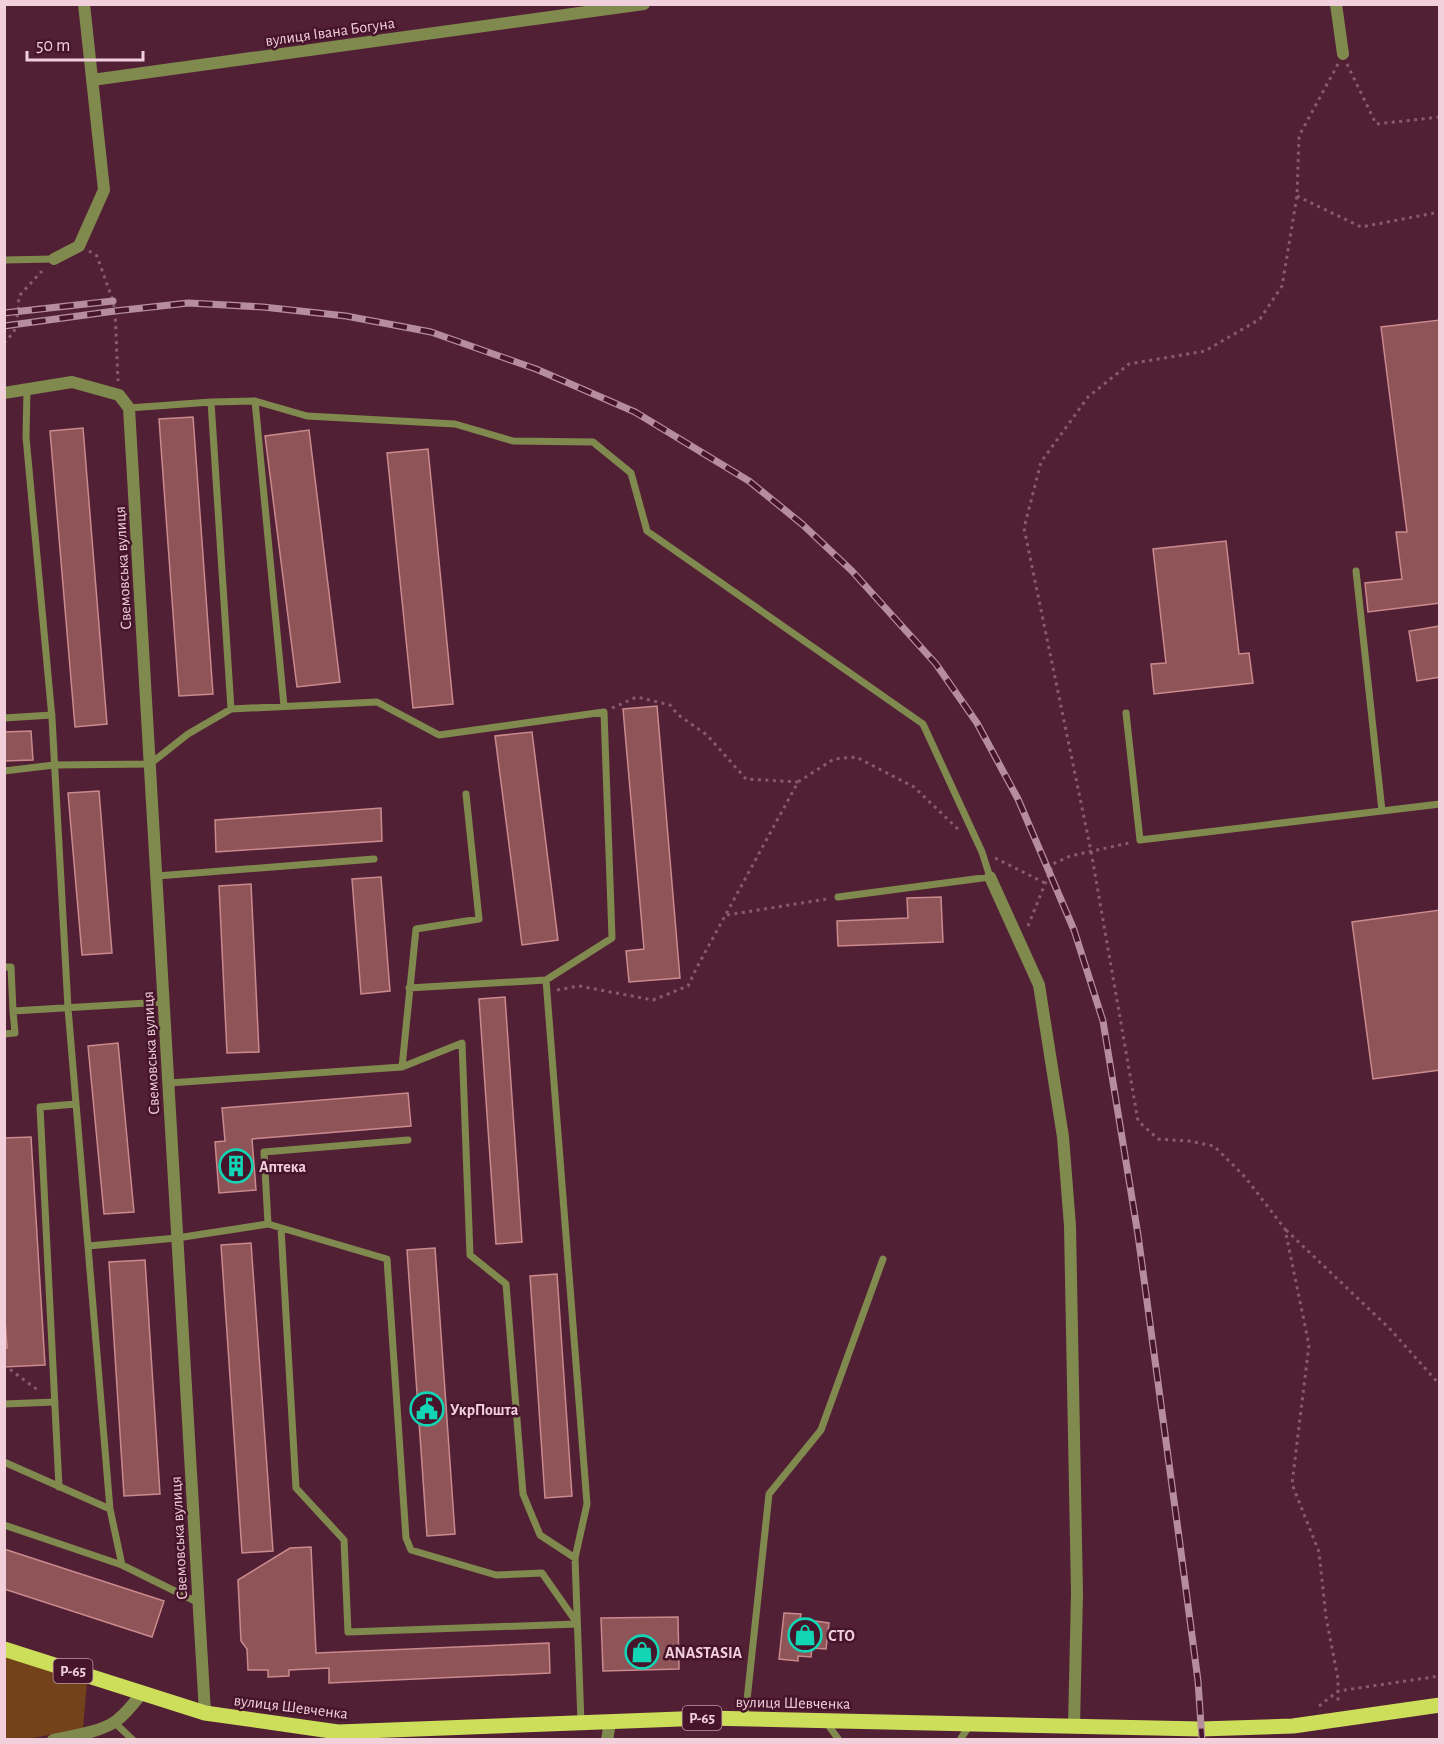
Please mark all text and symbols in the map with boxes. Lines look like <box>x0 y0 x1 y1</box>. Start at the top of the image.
street label: вулиця Івана Богуна <box>264 15 396 50</box>
scale bar <box>27 24 142 62</box>
text: 50 m <box>36 37 70 55</box>
street label: Свемовська вулиця <box>112 506 135 630</box>
street label: Свемовська вулиця <box>140 991 163 1115</box>
building icon: Аптека <box>218 1148 254 1184</box>
place label: Аптека <box>259 1159 307 1175</box>
public building icon: УкрПошта <box>409 1391 445 1427</box>
place label: УкрПошта <box>450 1402 519 1418</box>
street label: Свемовська вулиця <box>168 1476 191 1600</box>
shop icon: СТО <box>787 1617 823 1653</box>
place label: СТО <box>828 1628 855 1644</box>
shop icon: ANASTASIA <box>624 1634 660 1670</box>
place label: ANASTASIA <box>665 1645 743 1661</box>
road number: Р-65 <box>54 1659 92 1683</box>
street label: вулиця Шевченка <box>233 1692 349 1723</box>
street label: вулиця Шевченка <box>735 1694 851 1713</box>
road number: Р-65 <box>682 1706 722 1730</box>

